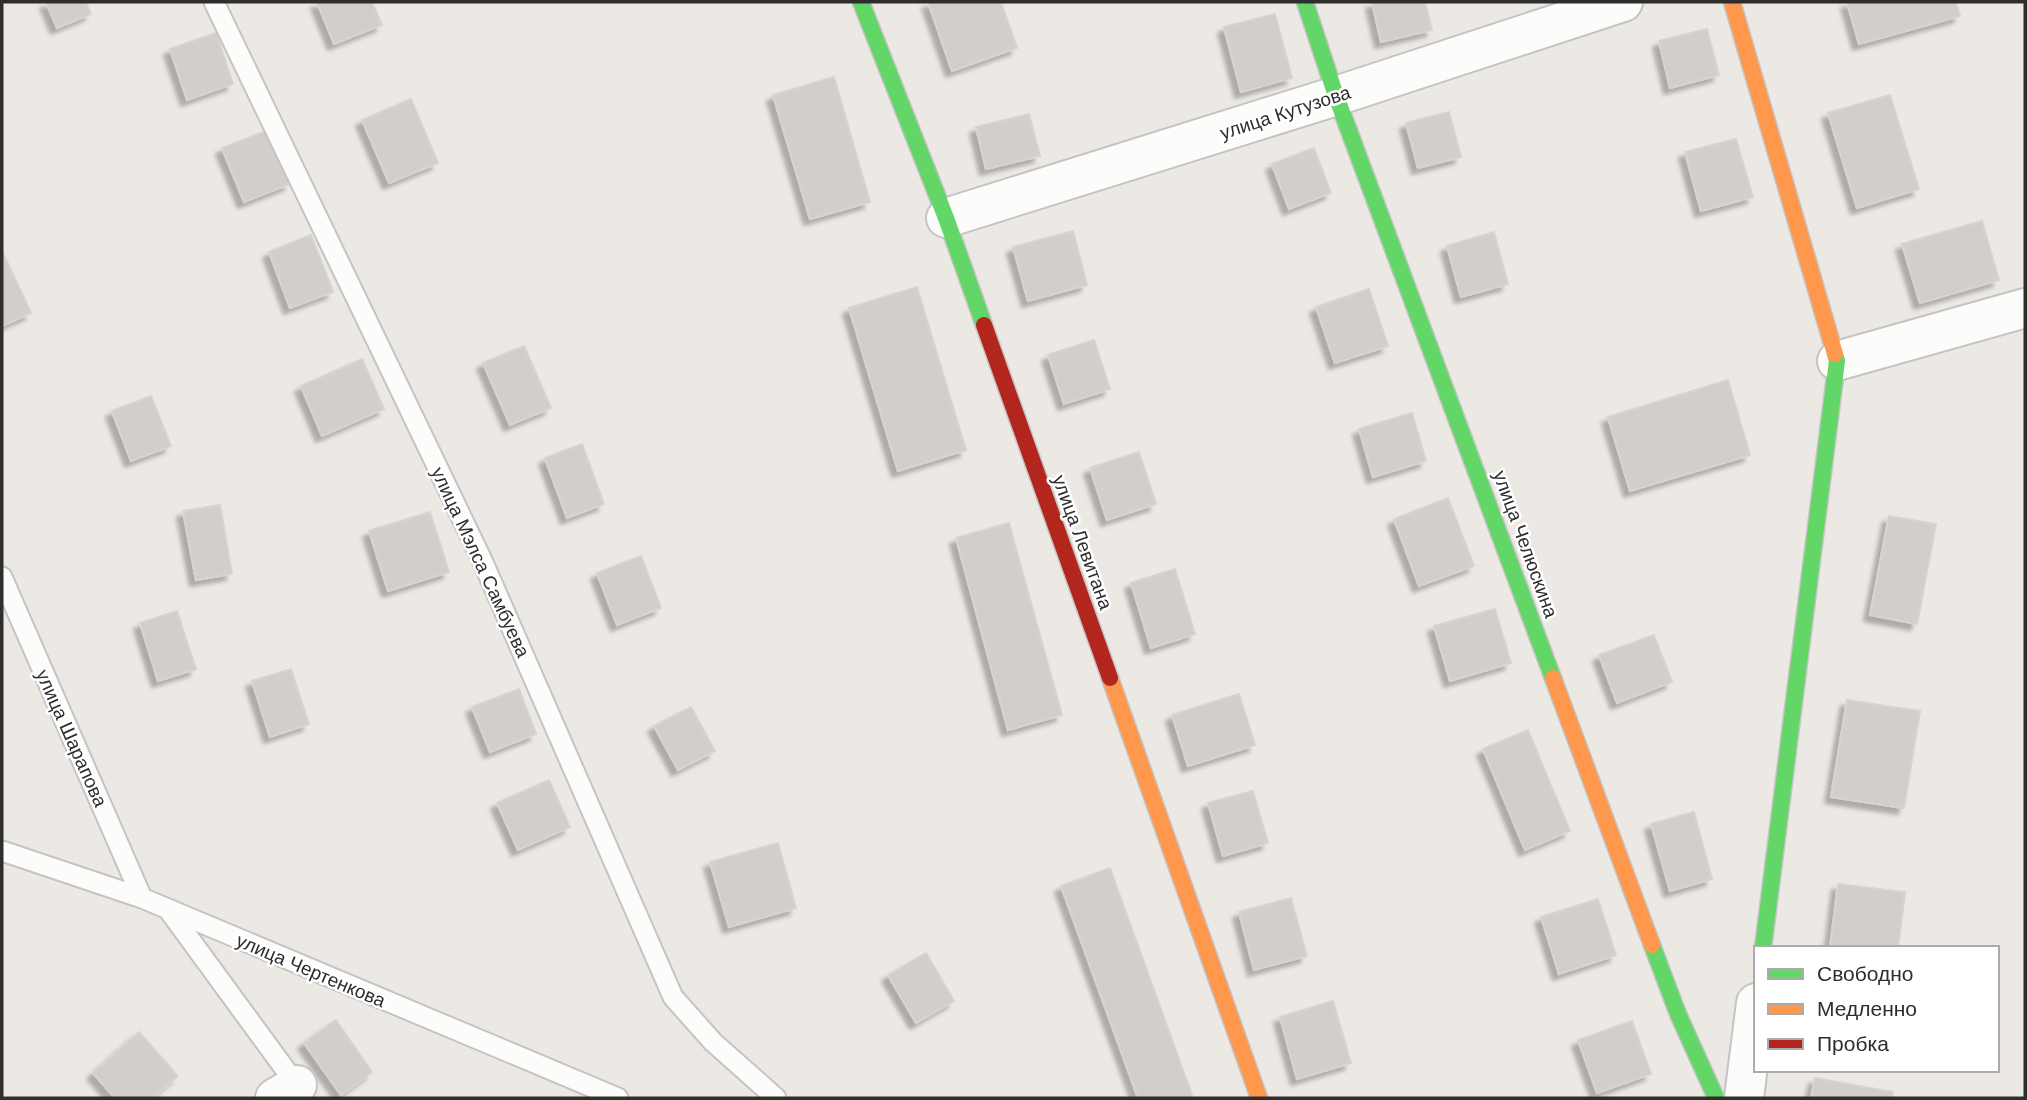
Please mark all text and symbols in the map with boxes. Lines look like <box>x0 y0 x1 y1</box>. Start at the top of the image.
street label: улица Кутузова <box>1217 81 1353 143</box>
street label: улица Мэлса Самбуева <box>427 464 534 661</box>
street label: улица Челюскина <box>1489 468 1562 621</box>
street label: улица Левитана <box>1048 472 1117 613</box>
street label: улица Шарапова <box>32 666 111 810</box>
street label: улица Чертенкова <box>233 930 389 1012</box>
legend <box>1754 946 1999 1072</box>
text: Свободно <box>1817 962 1914 985</box>
text: Медленно <box>1817 997 1917 1020</box>
text: Пробка <box>1817 1032 1889 1055</box>

